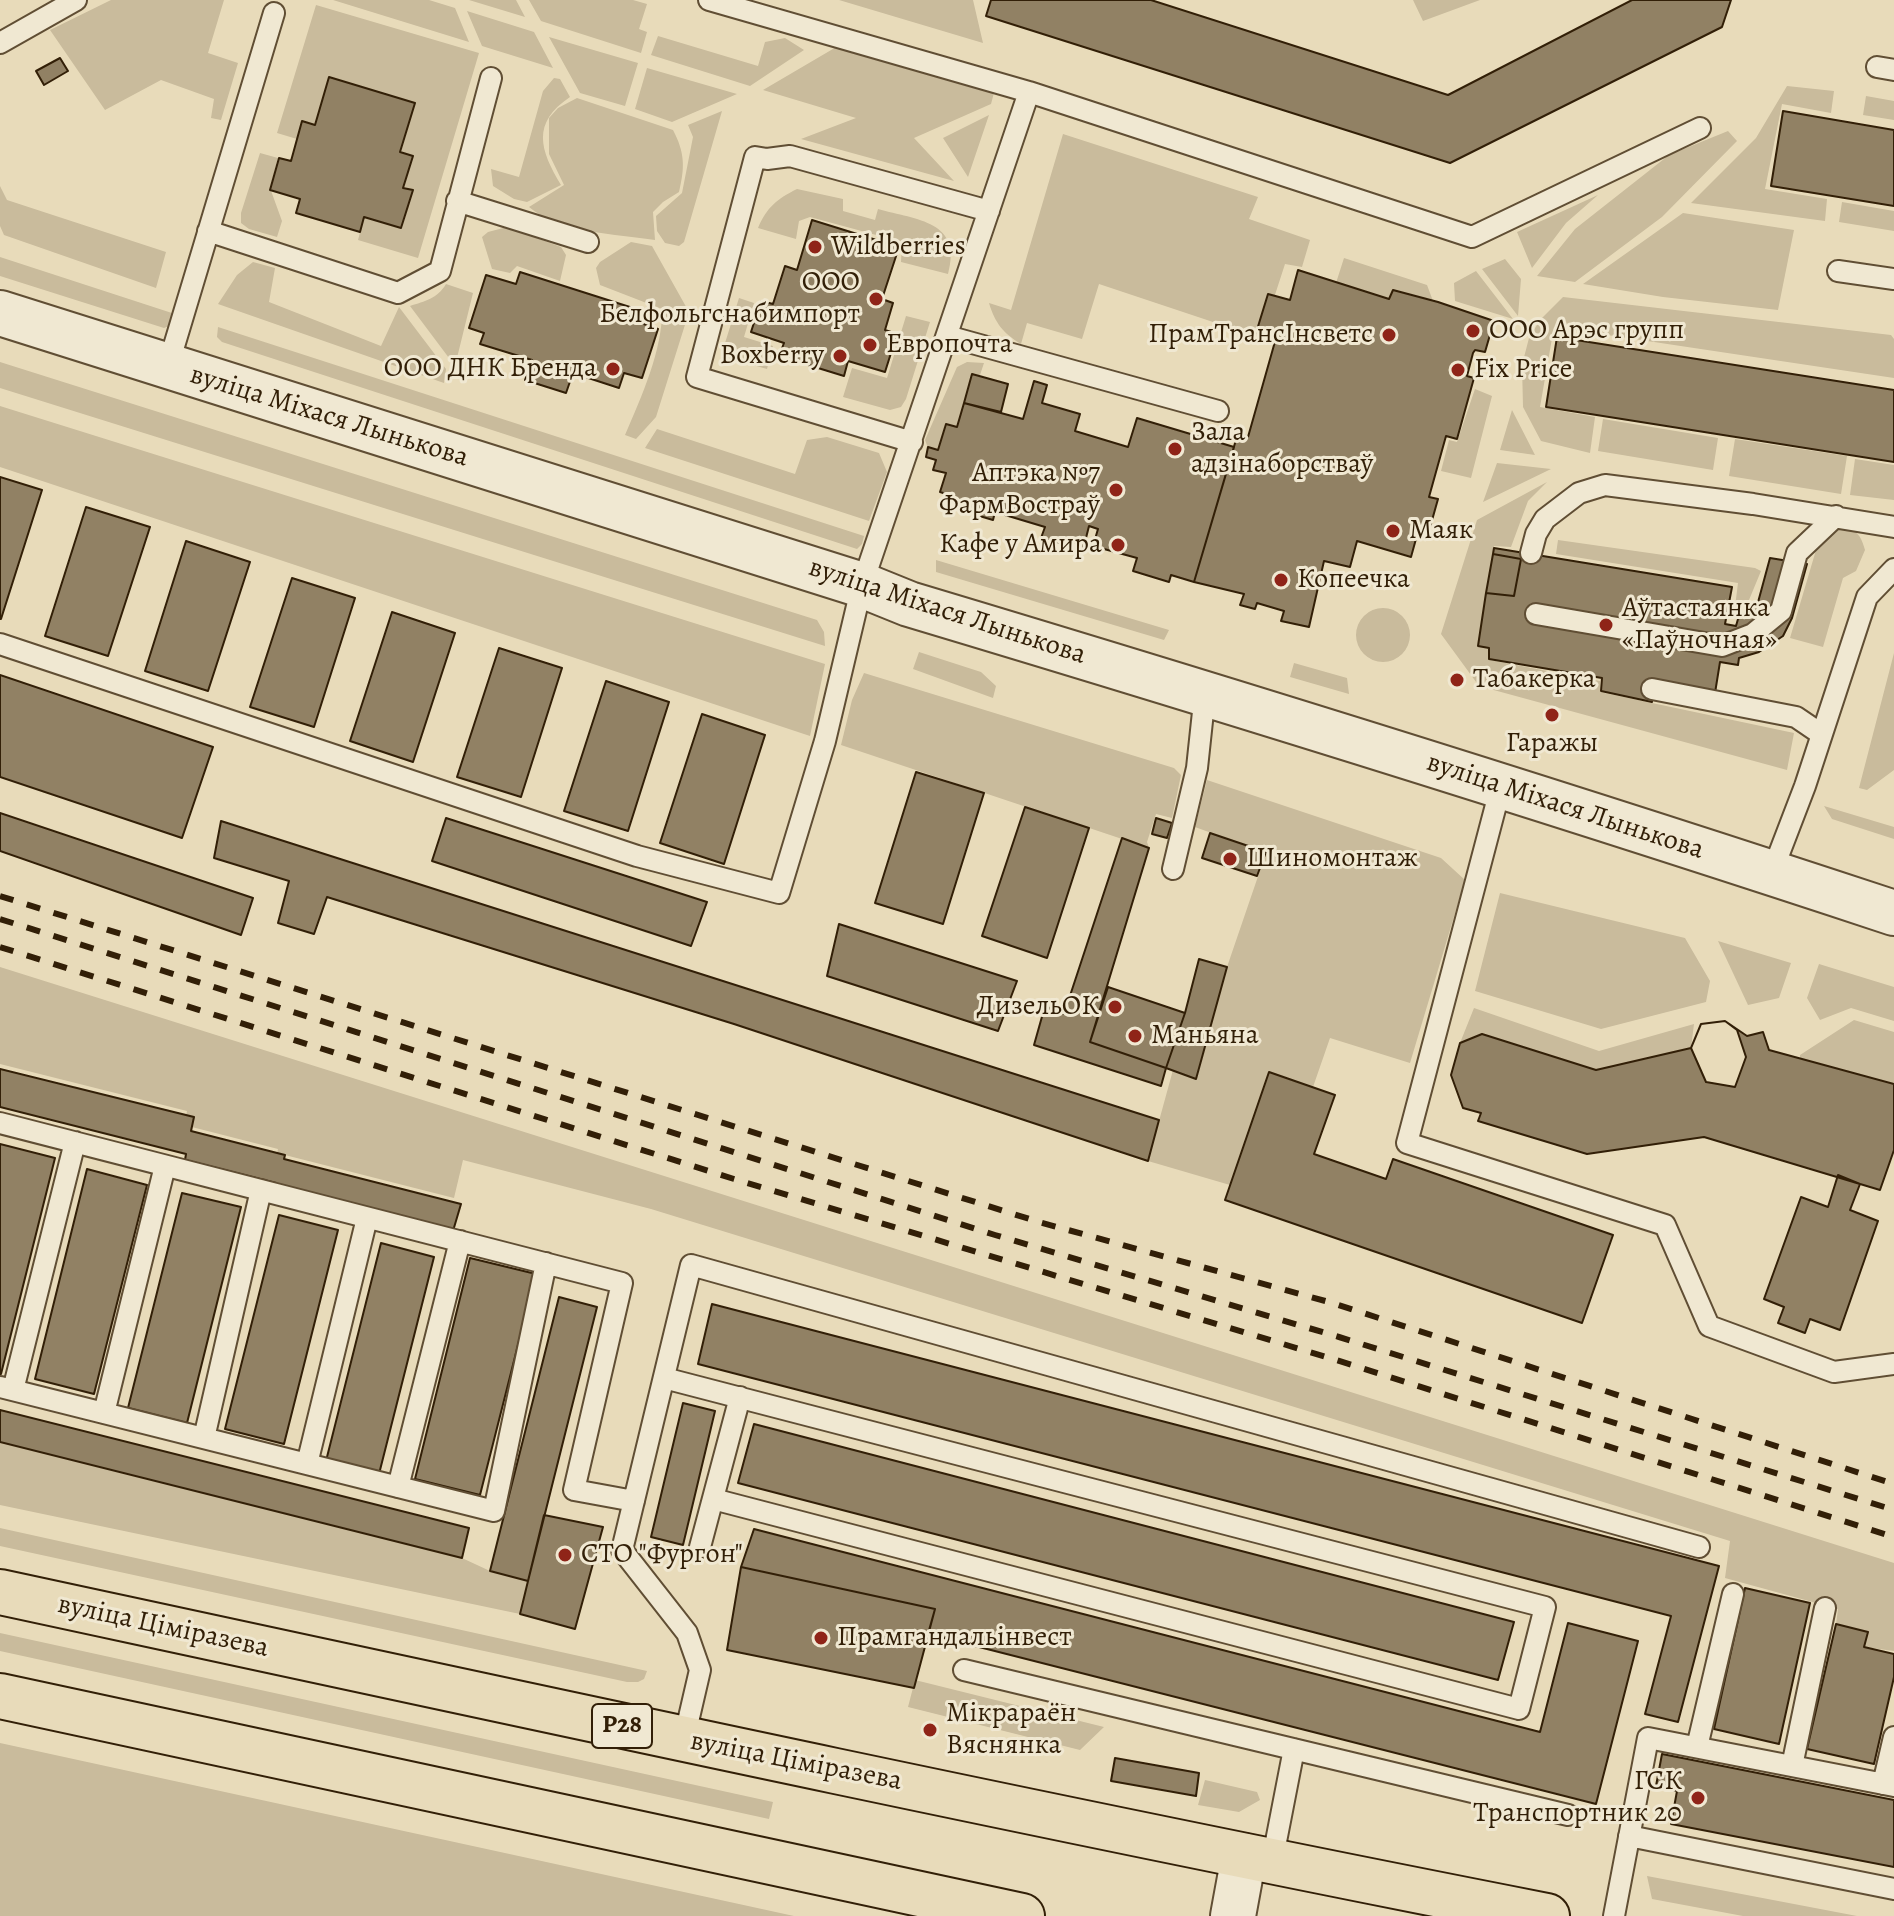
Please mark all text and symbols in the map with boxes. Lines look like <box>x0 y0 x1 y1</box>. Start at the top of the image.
place label: Wildberries <box>831 230 966 264</box>
marker: Wildberries <box>806 238 824 256</box>
place label: OOO Белфольгснабимпорт <box>599 266 860 332</box>
marker: OOO Белфольгснабимпорт <box>867 290 885 308</box>
place label: ООО Арэс групп <box>1489 314 1684 348</box>
place label: ПрамТрансІнсветс <box>1148 318 1373 352</box>
marker: ООО Арэс групп <box>1464 322 1482 340</box>
marker: ПрамТрансІнсветс <box>1380 326 1398 344</box>
place label: Европочта <box>886 328 1013 362</box>
marker: Европочта <box>861 336 879 354</box>
place label: Boxberry <box>720 339 824 373</box>
marker: Boxberry <box>831 347 849 365</box>
place label: ООО ДНК Бренда <box>384 352 597 386</box>
place label: Fix Price <box>1474 353 1572 387</box>
street label: вуліца Міхася Лынькова <box>186 359 472 475</box>
marker: ООО ДНК Бренда <box>604 360 622 378</box>
marker: Fix Price <box>1449 361 1467 379</box>
place label: Зала адзінаборстваў <box>1191 416 1373 482</box>
marker: Зала адзінаборстваў <box>1166 440 1184 458</box>
place label: Аптэка №7 ФармВостраў <box>939 457 1100 523</box>
marker: Аптэка №7 ФармВостраў <box>1107 481 1125 499</box>
place label: Маяк <box>1409 514 1473 548</box>
marker: Маяк <box>1384 522 1402 540</box>
place label: Кафе у Амира <box>939 528 1102 562</box>
marker: Кафе у Амира <box>1109 536 1127 554</box>
street label: вуліца Міхася Лынькова <box>804 551 1090 673</box>
place label: Копеечка <box>1297 563 1410 597</box>
marker: Копеечка <box>1272 571 1290 589</box>
place label: Аўтастаянка «Паўночная» <box>1622 592 1777 658</box>
marker: Аўтастаянка «Паўночная» <box>1597 616 1615 634</box>
place label: Табакерка <box>1473 663 1596 697</box>
marker: Табакерка <box>1448 671 1466 689</box>
marker: Гаражы <box>1543 706 1561 724</box>
place label: Гаражы <box>1506 727 1598 761</box>
street label: вуліца Міхася Лынькова <box>1422 746 1708 868</box>
place label: Шиномонтаж <box>1246 842 1418 876</box>
marker: Шиномонтаж <box>1221 850 1239 868</box>
place label: ДизельОК <box>977 990 1099 1024</box>
marker: ДизельОК <box>1106 998 1124 1016</box>
place label: Маньяна <box>1151 1019 1259 1053</box>
marker: Маньяна <box>1126 1027 1144 1045</box>
place label: СТО "Фургон" <box>581 1538 743 1572</box>
marker: СТО "Фургон" <box>556 1546 574 1564</box>
street label: вуліца Ціміразева <box>54 1588 272 1666</box>
place label: Прамгандальінвест <box>837 1621 1072 1655</box>
marker: Прамгандальінвест <box>812 1629 830 1647</box>
place label: Мікрараён Вяснянка <box>946 1697 1076 1763</box>
road number: Р28 <box>592 1704 652 1748</box>
marker: Мікрараён Вяснянка <box>921 1721 939 1739</box>
street label: вуліца Ціміразева <box>687 1725 905 1799</box>
place label: ГСК Транспортник 20 <box>1473 1765 1682 1831</box>
marker: ГСК Транспортник 20 <box>1689 1789 1707 1807</box>

